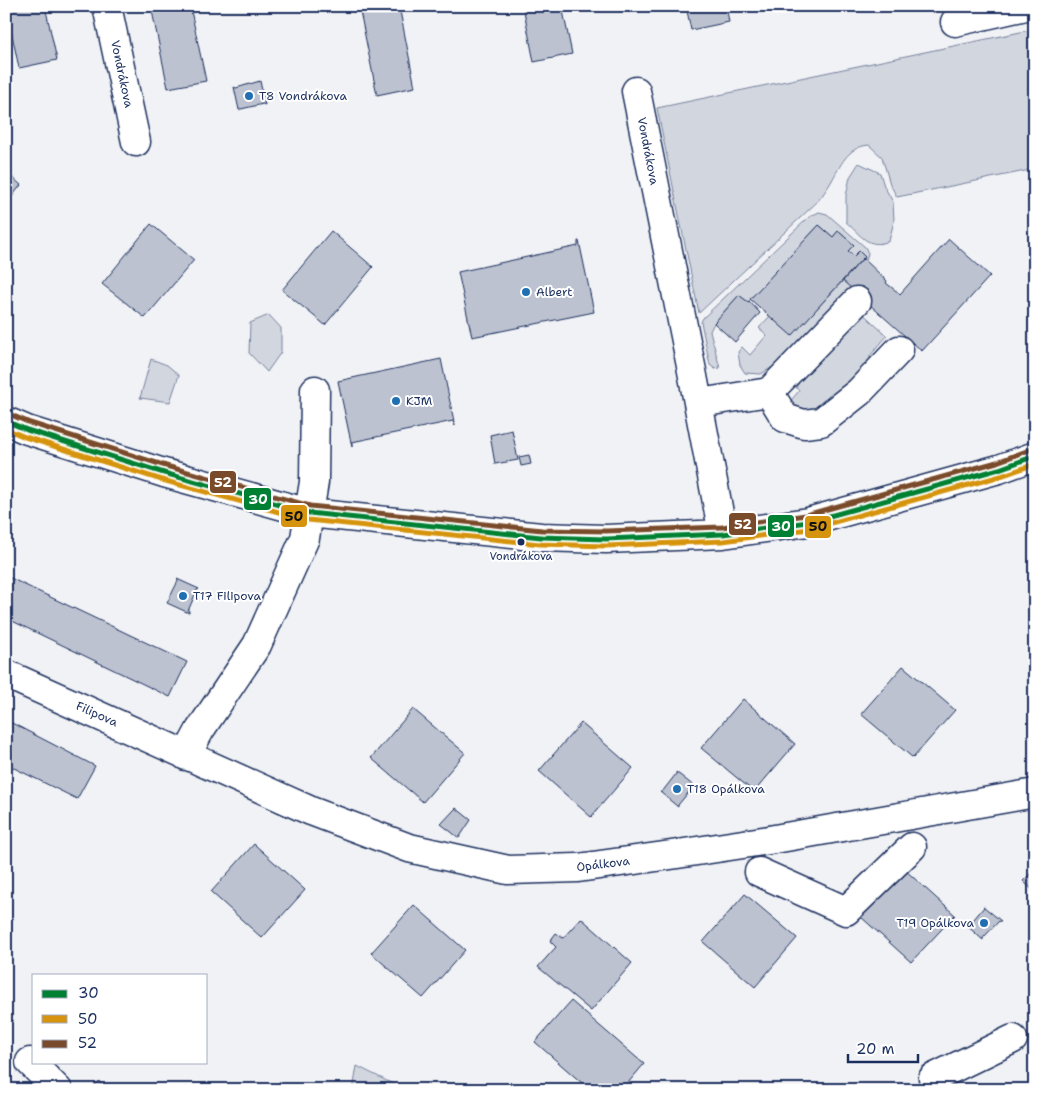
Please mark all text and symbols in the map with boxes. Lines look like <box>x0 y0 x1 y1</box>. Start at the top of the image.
street label: Vondrákova <box>107 39 137 110</box>
place label: T8 Vondrákova <box>259 88 348 104</box>
marker: T8 Vondrákova <box>243 90 255 102</box>
street label: Vondrákova <box>634 116 663 187</box>
place label: Albert <box>536 284 573 300</box>
marker: Albert <box>520 286 532 298</box>
place label: KJM <box>406 393 433 409</box>
marker: KJM <box>390 395 402 407</box>
line badge: 52 <box>209 470 237 494</box>
text: 52 <box>214 473 232 491</box>
line badge: 30 <box>243 487 272 511</box>
text: 30 <box>248 490 268 508</box>
line badge: 50 <box>280 504 308 528</box>
text: 50 <box>285 507 303 525</box>
line badge: 52 <box>728 512 757 536</box>
line badge: 30 <box>767 514 795 538</box>
text: 52 <box>734 515 752 533</box>
line badge: 50 <box>804 515 832 539</box>
text: 30 <box>771 517 791 535</box>
text: 50 <box>809 517 827 535</box>
marker: Vondrákova <box>516 537 526 547</box>
place label: Vondrákova <box>490 549 553 564</box>
place label: T17 Filipova <box>193 588 262 604</box>
marker: T17 Filipova <box>177 590 189 602</box>
street label: Filipova <box>73 698 121 731</box>
place label: T18 Opálkova <box>687 781 765 797</box>
marker: T18 Opálkova <box>671 783 683 795</box>
street label: Opálkova <box>575 853 631 875</box>
place label: T19 Opálkova <box>897 915 975 931</box>
marker: T19 Opálkova <box>978 917 990 929</box>
legend <box>32 974 208 1064</box>
text: 30 <box>78 983 99 1003</box>
text: 50 <box>78 1009 98 1029</box>
scale bar <box>848 1031 918 1063</box>
text: 52 <box>78 1033 97 1053</box>
text: 20 m <box>856 1039 895 1059</box>

